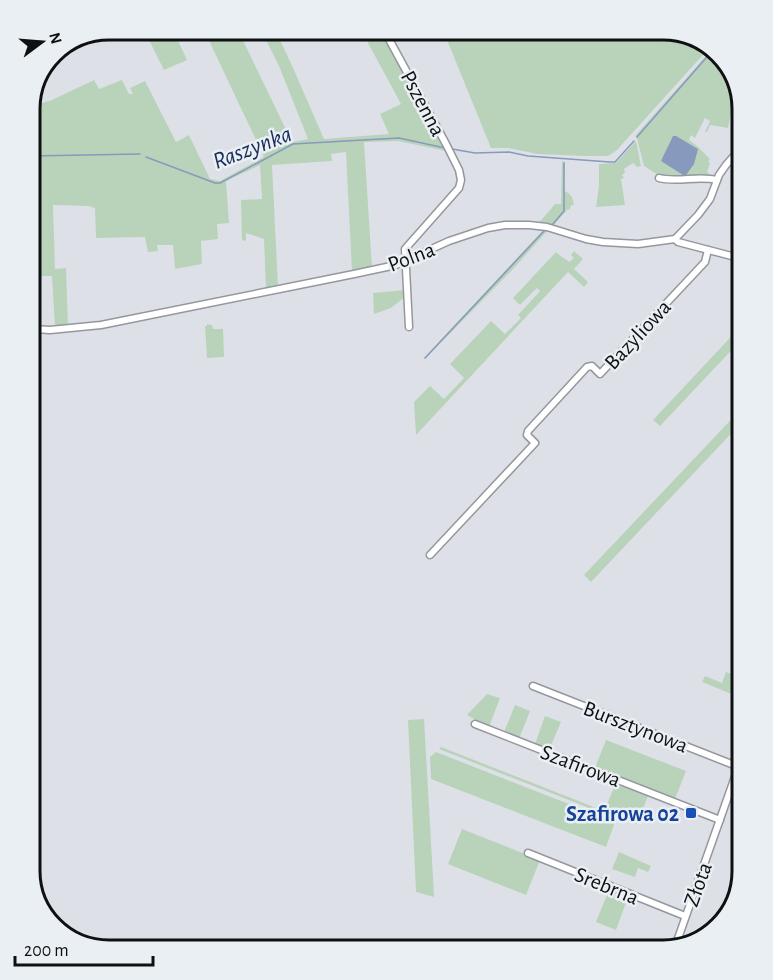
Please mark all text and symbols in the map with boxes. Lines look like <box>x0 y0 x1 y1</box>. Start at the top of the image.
north arrow <box>12 12 72 72</box>
text: N <box>46 31 65 46</box>
street label: Pszenna <box>397 67 449 140</box>
water label: Raszynka <box>210 122 295 174</box>
street label: Polna <box>385 238 438 276</box>
street label: Bazyliowa <box>600 296 675 374</box>
street label: Bursztynowa <box>580 697 691 757</box>
street label: Szafirowa <box>538 741 624 791</box>
place label: Szafirowa 02 <box>566 803 679 825</box>
marker: Szafirowa 02 <box>684 806 698 820</box>
street label: Złota <box>680 859 716 909</box>
street label: Srebrna <box>571 863 642 909</box>
scale bar <box>15 929 153 967</box>
text: 200 m <box>24 942 69 960</box>

